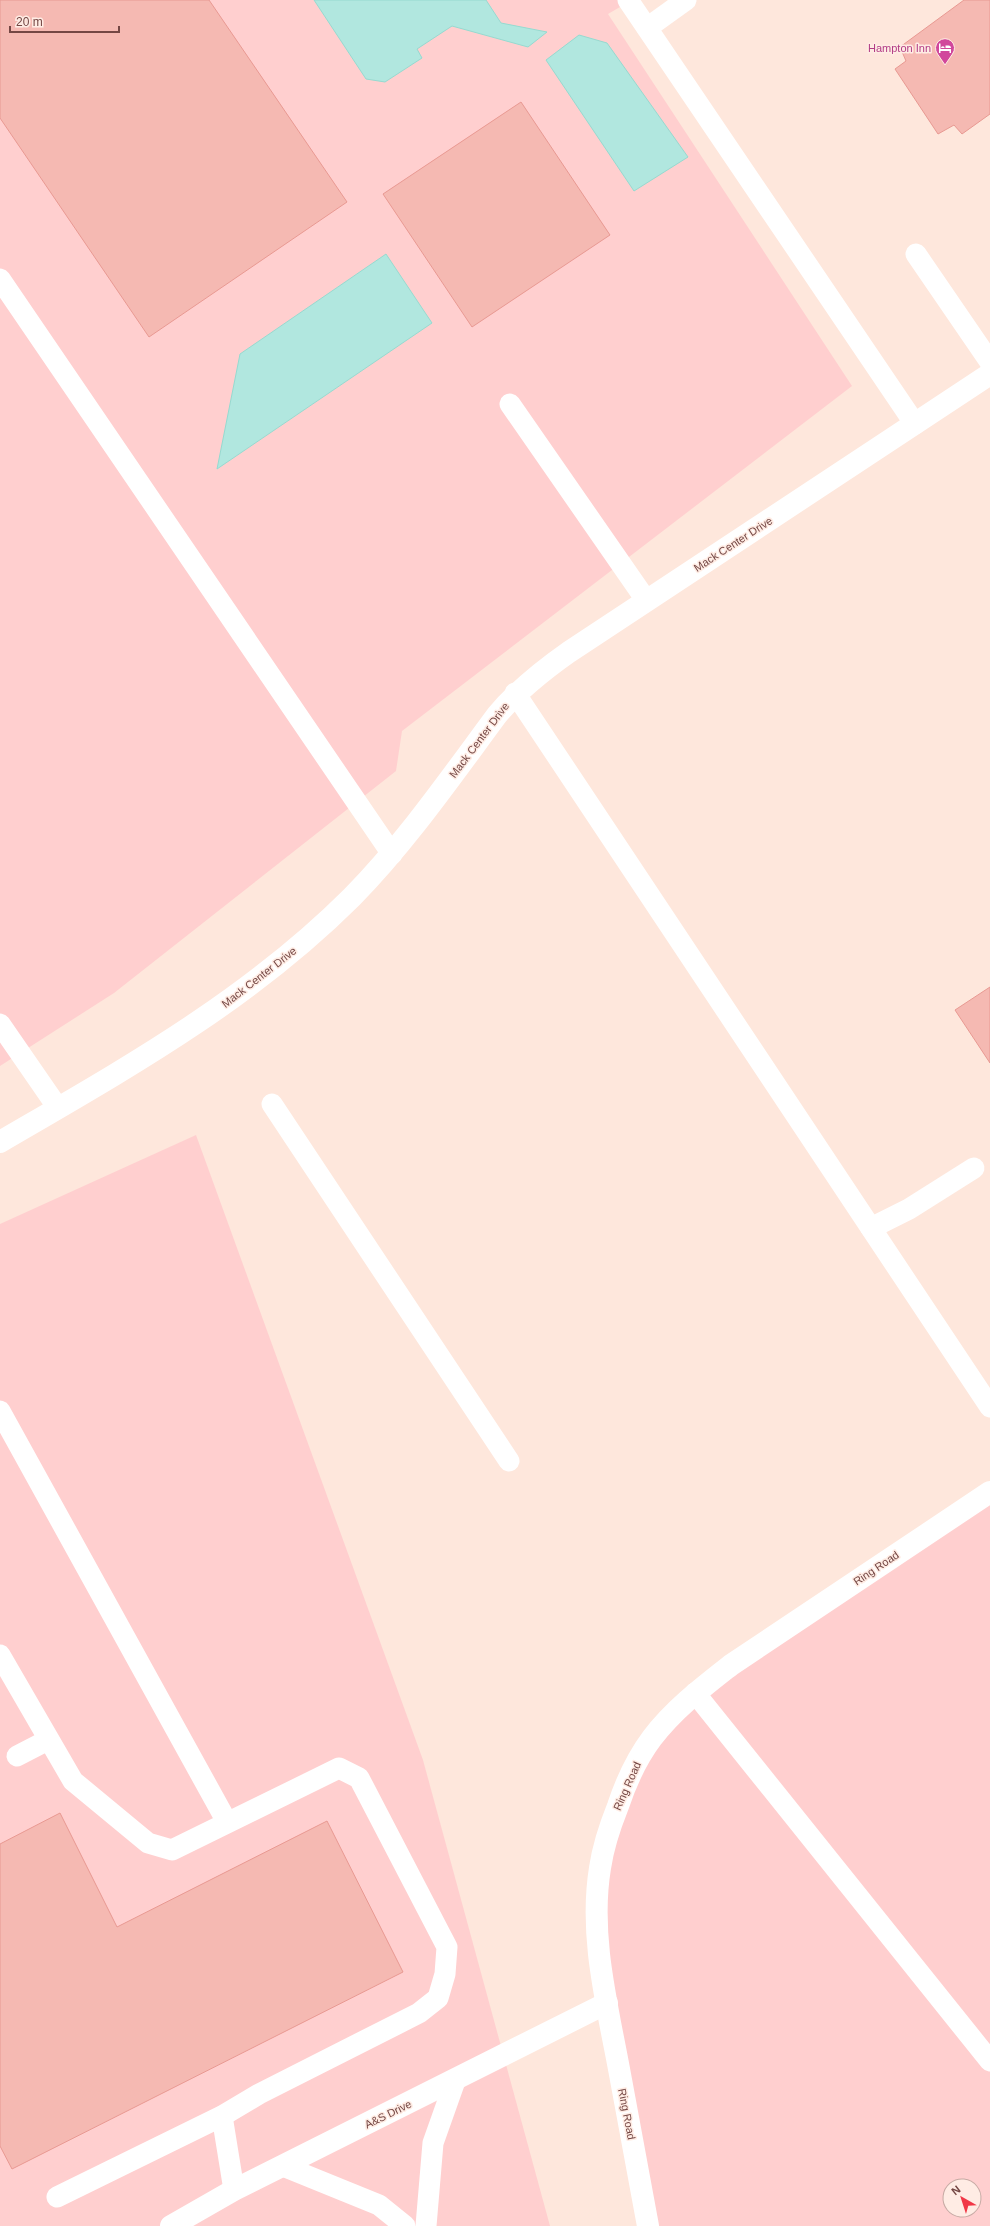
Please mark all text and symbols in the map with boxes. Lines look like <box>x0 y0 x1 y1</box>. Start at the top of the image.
scale bar <box>10 8 119 34</box>
text: 20 m <box>16 15 43 29</box>
hotel icon: Hampton Inn <box>934 37 956 65</box>
place label: Hampton Inn <box>868 42 931 54</box>
street label: Mack Center Drive <box>692 514 774 574</box>
street label: Mack Center Drive <box>447 700 511 780</box>
street label: Mack Center Drive <box>219 944 299 1010</box>
street label: Ring Road <box>851 1548 901 1588</box>
street label: Ring Road <box>611 1760 643 1812</box>
street label: Ring Road <box>616 2087 638 2141</box>
street label: A&S Drive <box>363 2097 413 2131</box>
north arrow <box>942 2178 982 2218</box>
text: N <box>949 2183 963 2197</box>

